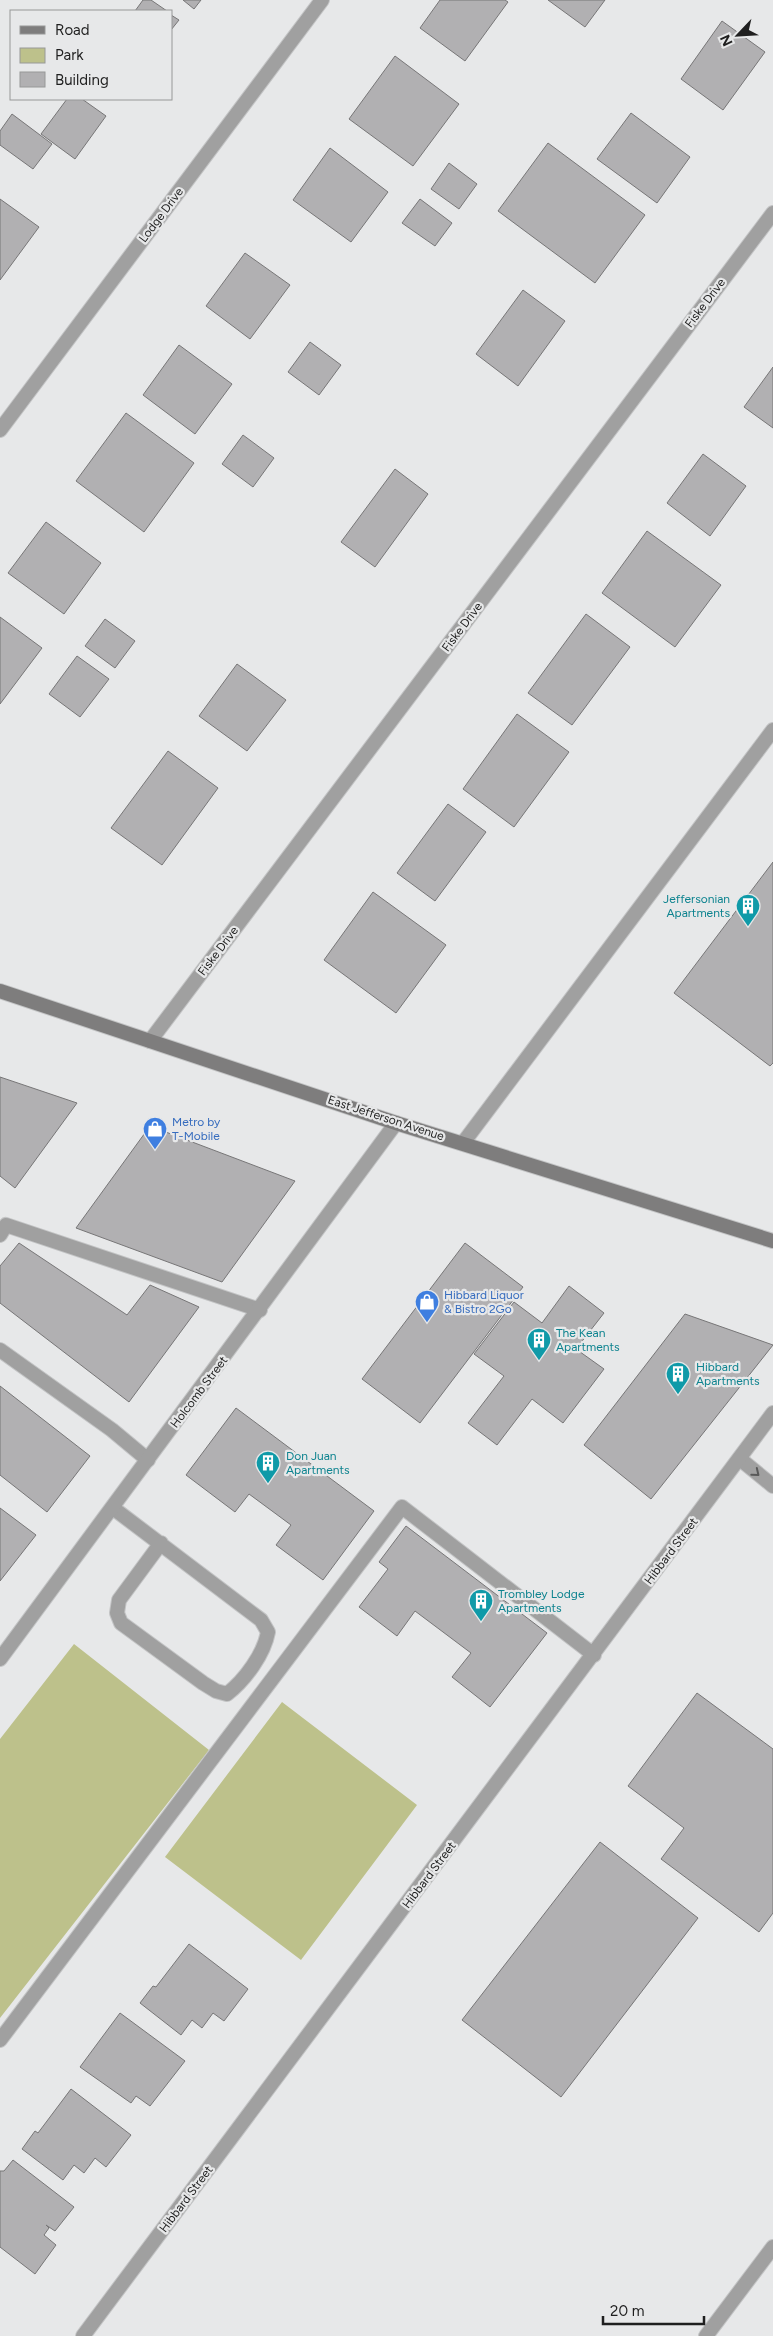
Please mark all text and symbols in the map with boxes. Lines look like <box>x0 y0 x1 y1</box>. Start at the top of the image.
legend <box>10 10 172 100</box>
north arrow <box>713 10 763 60</box>
text: Road <box>55 21 90 39</box>
text: N <box>717 32 737 49</box>
text: Park <box>55 46 84 64</box>
text: Building <box>55 71 109 89</box>
street label: Lodge Drive <box>136 185 186 245</box>
street label: Fiske Drive <box>682 275 728 330</box>
street label: Fiske Drive <box>439 599 485 654</box>
place label: Jeffersonian Apartments <box>663 892 730 920</box>
building icon: Jeffersonian Apartments <box>735 893 761 927</box>
street label: Fiske Drive <box>195 923 241 978</box>
street label: East Jefferson Avenue <box>326 1093 446 1144</box>
place label: Metro by T-Mobile <box>172 1115 221 1143</box>
shop icon: Metro by T-Mobile <box>142 1116 168 1150</box>
place label: Hibbard Liquor & Bistro 2Go <box>444 1288 524 1316</box>
shop icon: Hibbard Liquor & Bistro 2Go <box>414 1289 440 1323</box>
place label: The Kean Apartments <box>556 1326 620 1354</box>
building icon: The Kean Apartments <box>526 1327 552 1361</box>
street label: Holcomb Street <box>168 1353 231 1431</box>
place label: Hibbard Apartments <box>696 1360 760 1388</box>
building icon: Hibbard Apartments <box>665 1361 691 1395</box>
place label: Don Juan Apartments <box>286 1449 350 1477</box>
building icon: Don Juan Apartments <box>255 1450 281 1484</box>
one-way arrow <box>751 1467 760 1476</box>
street label: Hibbard Street <box>641 1515 701 1587</box>
place label: Trombley Lodge Apartments <box>498 1587 585 1615</box>
building icon: Trombley Lodge Apartments <box>468 1588 494 1622</box>
street label: Hibbard Street <box>399 1839 459 1911</box>
street label: Hibbard Street <box>156 2163 216 2235</box>
scale bar <box>603 2294 704 2326</box>
text: 20 m <box>610 2302 644 2320</box>

